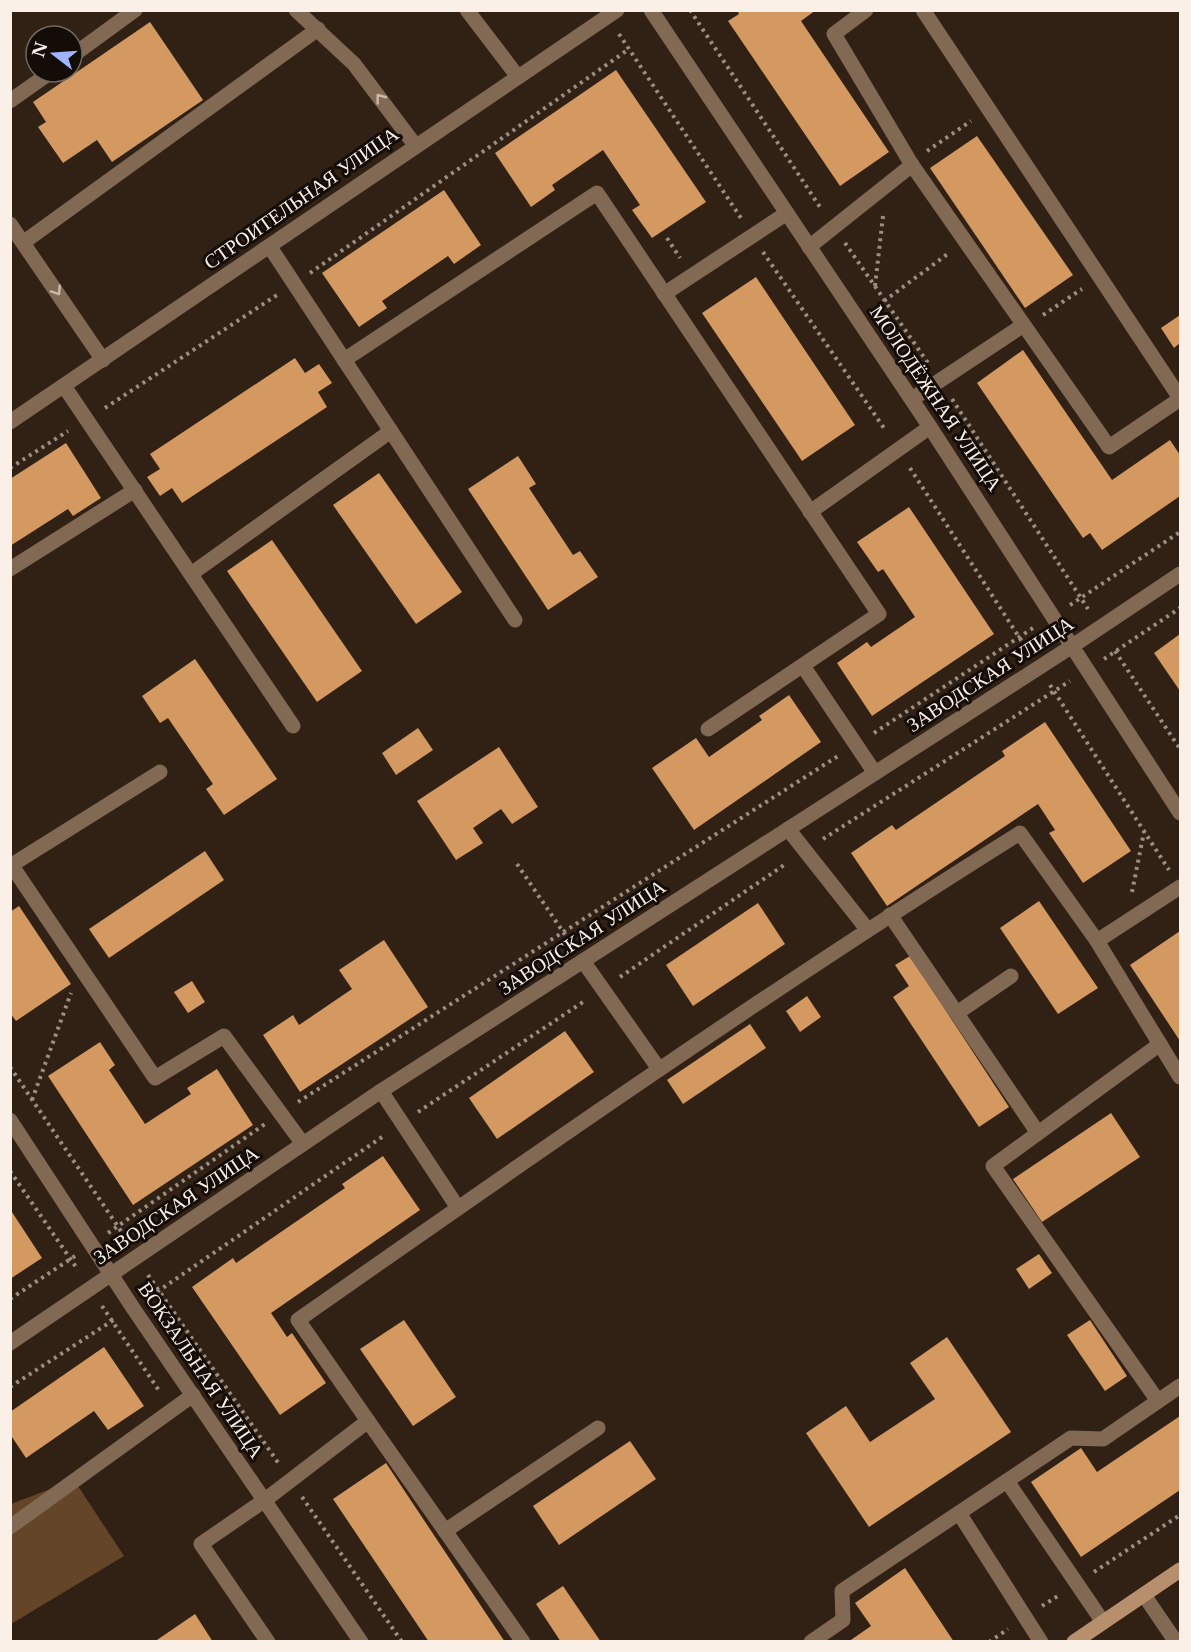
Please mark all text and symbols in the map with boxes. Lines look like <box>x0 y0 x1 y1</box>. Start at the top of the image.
north arrow <box>24 24 84 84</box>
text: N <box>28 39 51 60</box>
one-way arrow <box>376 94 387 105</box>
street label: СТРОИТЕЛЬНАЯ УЛИЦА <box>199 121 403 274</box>
one-way arrow <box>49 284 60 295</box>
street label: МОЛОДЁЖНАЯ УЛИЦА <box>865 301 1007 496</box>
street label: ЗАВОДСКАЯ УЛИЦА <box>902 611 1078 737</box>
street label: ЗАВОДСКАЯ УЛИЦА <box>494 874 670 1000</box>
street label: ЗАВОДСКАЯ УЛИЦА <box>89 1141 264 1269</box>
street label: ВОКЗАЛЬНАЯ УЛИЦА <box>133 1277 269 1463</box>

